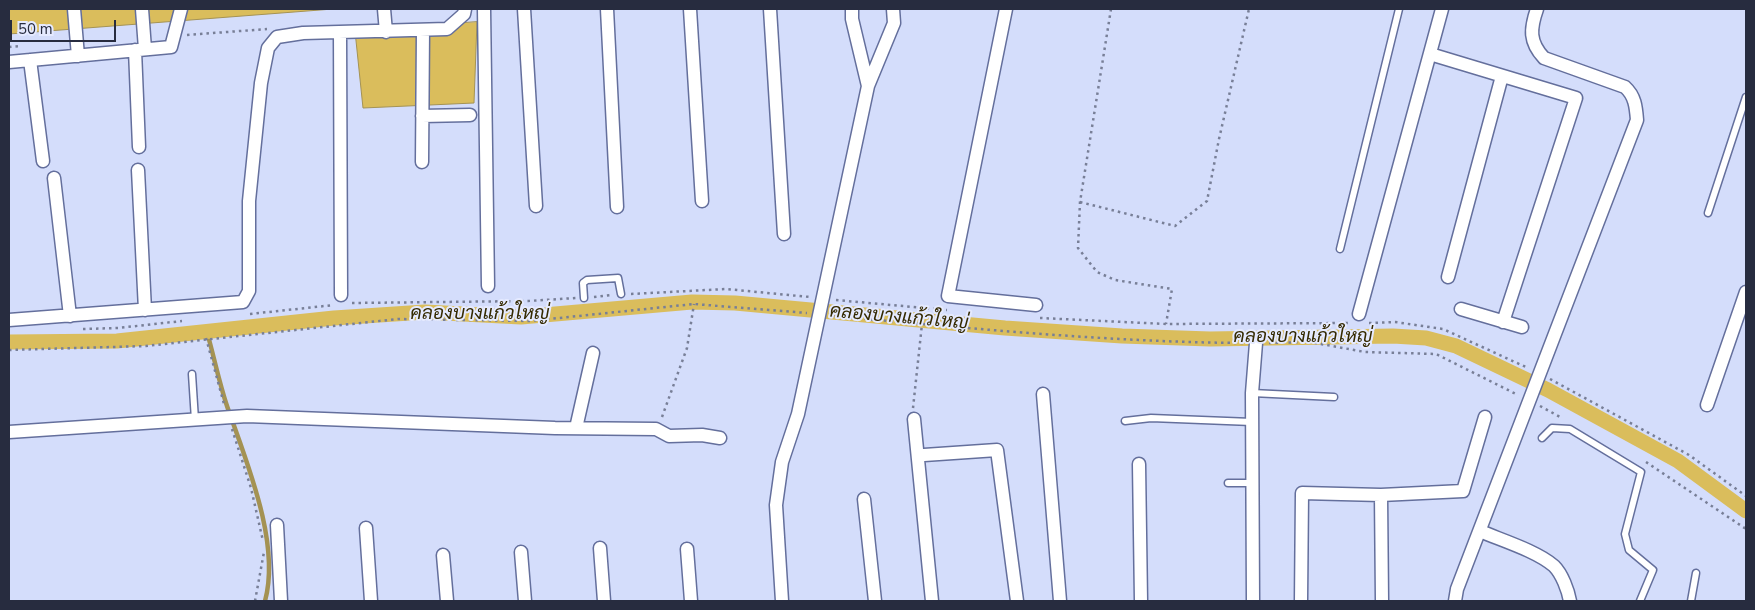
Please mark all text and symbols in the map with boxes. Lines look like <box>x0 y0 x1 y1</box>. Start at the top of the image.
scale bar <box>12 10 119 42</box>
text: 50 m <box>18 19 53 39</box>
water label: คลองบางแก้วใหญ่ <box>829 301 969 335</box>
water label: คลองบางแก้วใหญ่ <box>410 303 550 325</box>
water label: คลองบางแก้วใหญ่ <box>1233 326 1373 348</box>

